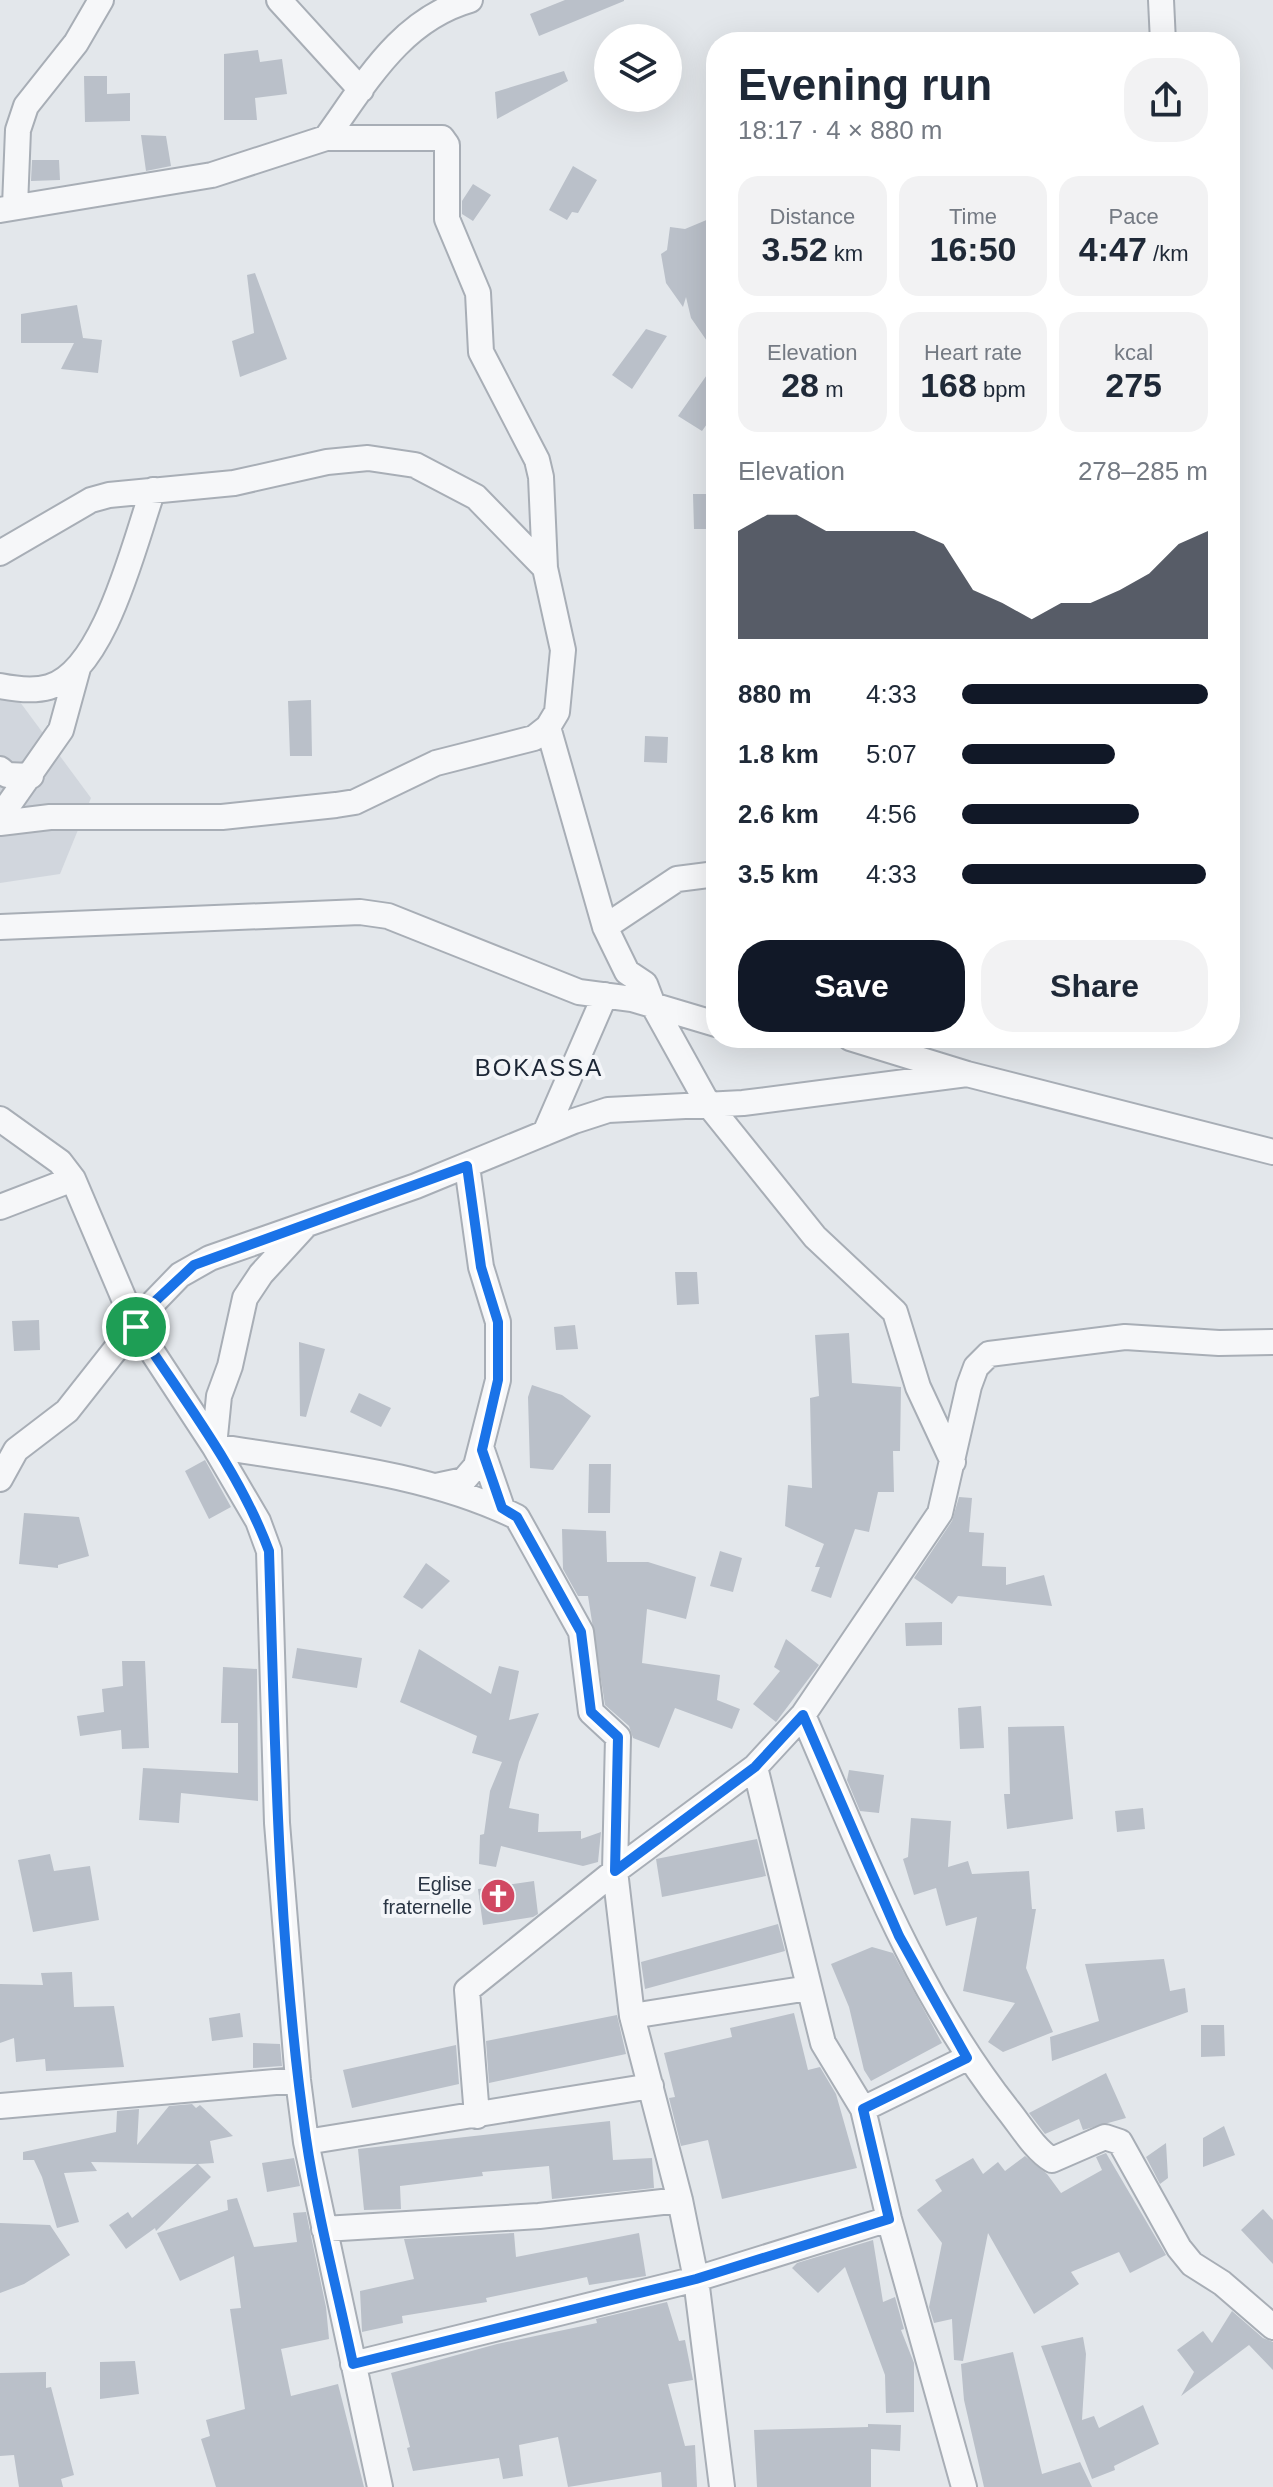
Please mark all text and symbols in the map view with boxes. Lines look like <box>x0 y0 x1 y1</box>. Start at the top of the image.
map controls <box>594 24 682 112</box>
button: layers <box>594 24 682 112</box>
button: share <box>1124 58 1208 142</box>
text: Evening run <box>738 60 992 109</box>
text: 18:17 · 4 × 880 m <box>738 115 943 145</box>
text: Distance <box>770 204 855 229</box>
text: Time <box>949 204 997 229</box>
text: Pace <box>1109 204 1159 229</box>
text: 3.52 <box>762 230 828 268</box>
text: 16:50 <box>930 230 1016 268</box>
text: 4:47 <box>1079 230 1147 268</box>
text: km <box>828 241 863 266</box>
text: /km <box>1147 241 1188 266</box>
text: Elevation <box>767 340 858 365</box>
text: Heart rate <box>924 340 1022 365</box>
text: kcal <box>1114 340 1153 365</box>
text: 28 <box>781 366 819 404</box>
text: 168 <box>920 366 977 404</box>
text: 275 <box>1105 366 1162 404</box>
text: m <box>819 377 843 402</box>
text: bpm <box>977 377 1026 402</box>
text: Elevation <box>738 456 845 486</box>
text: 278–285 m <box>1078 456 1208 486</box>
text: 880 m <box>738 679 812 709</box>
text: 4:33 <box>866 679 917 709</box>
text: 1.8 km <box>738 739 819 769</box>
text: 5:07 <box>866 739 917 769</box>
text: 2.6 km <box>738 799 819 829</box>
text: 4:56 <box>866 799 917 829</box>
text: 3.5 km <box>738 859 819 889</box>
text: 4:33 <box>866 859 917 889</box>
button: Save <box>738 940 965 1032</box>
button: Share <box>981 940 1208 1032</box>
district label: BOKASSA <box>475 1054 603 1081</box>
pin <box>102 1293 170 1361</box>
icon: arrive <box>114 1305 158 1349</box>
place label: Eglise fraternelle <box>383 1873 472 1918</box>
church icon: Eglise fraternelle <box>479 1877 517 1915</box>

